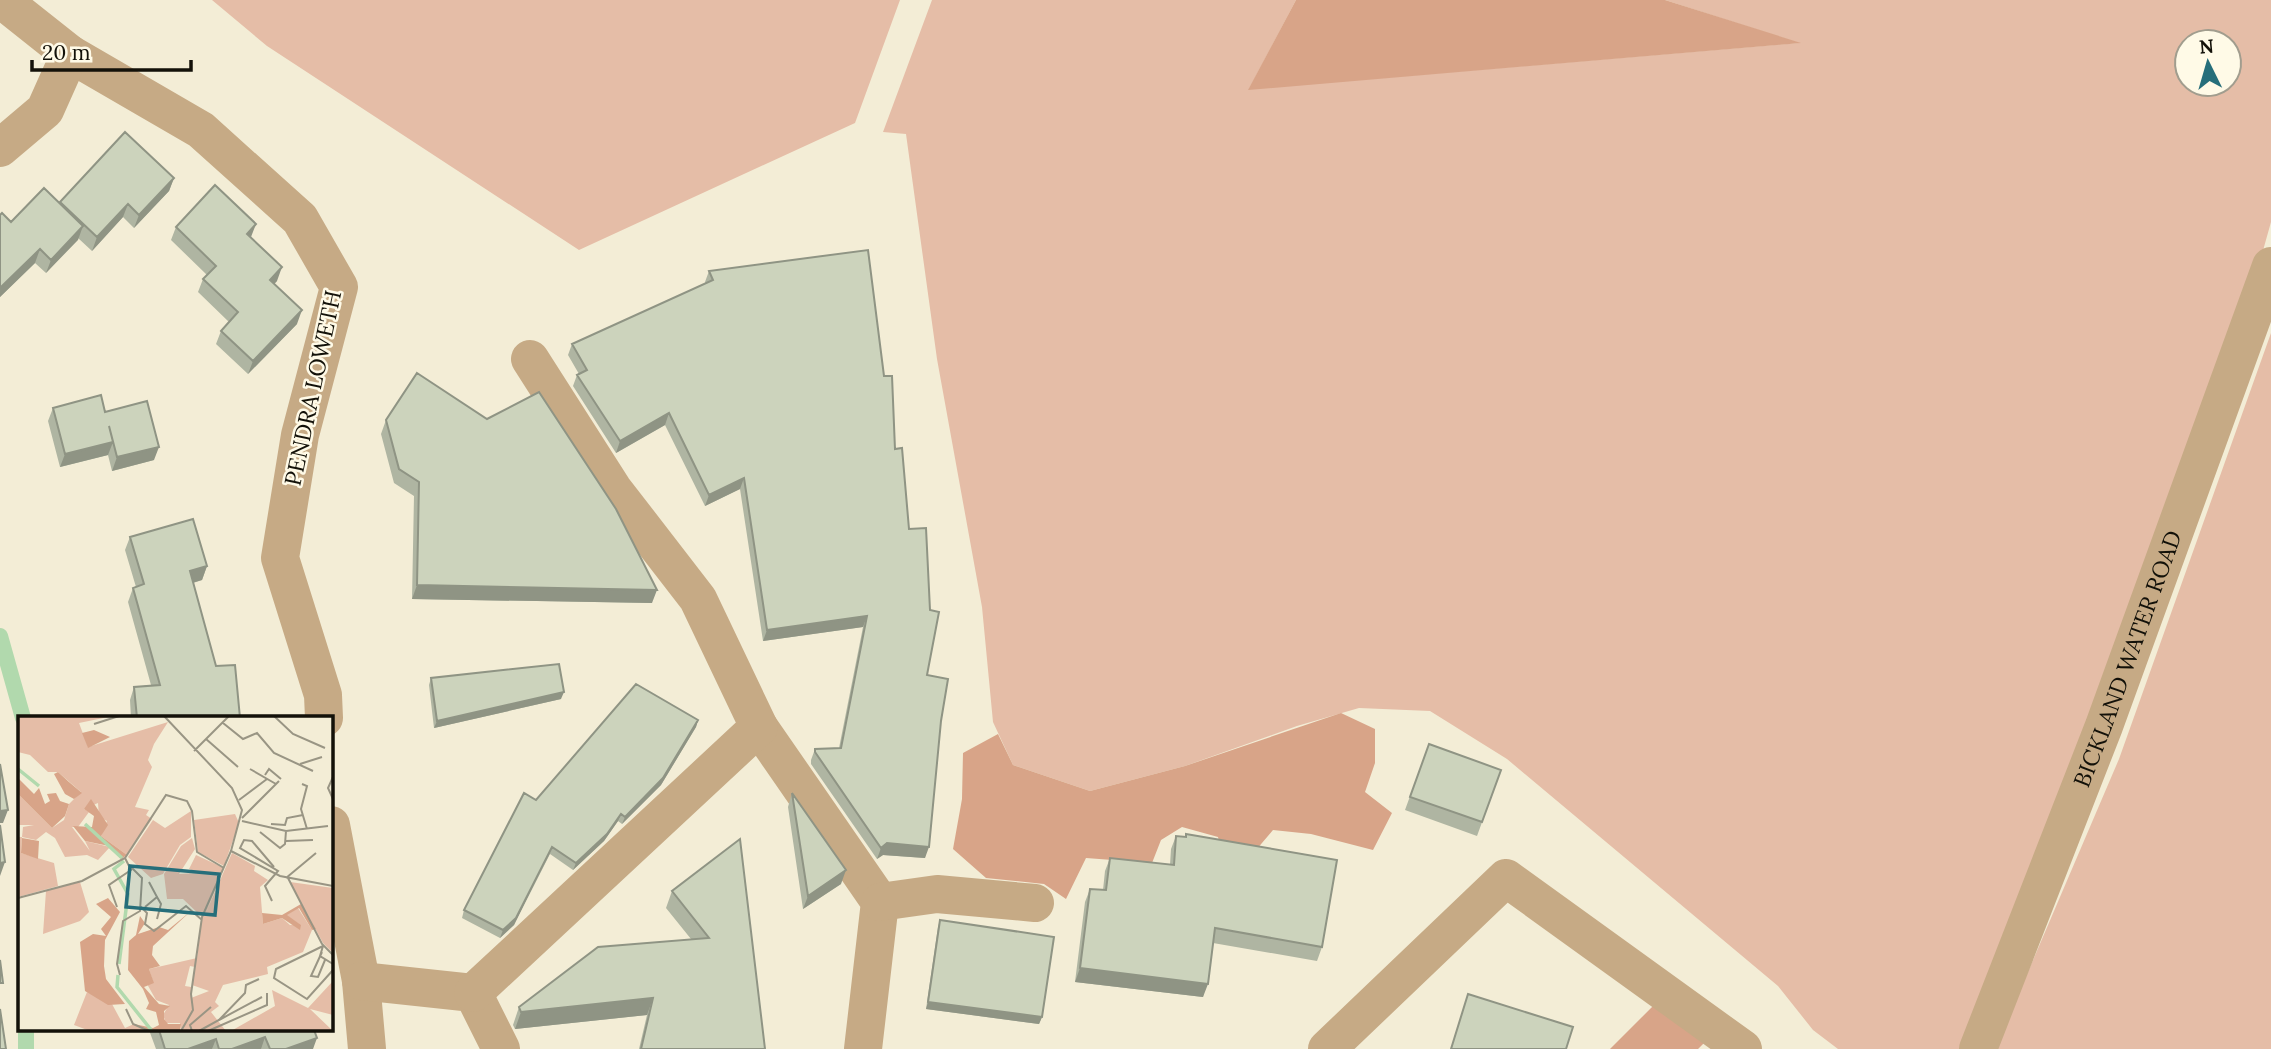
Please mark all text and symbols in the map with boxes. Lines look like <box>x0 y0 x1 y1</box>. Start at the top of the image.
scale bar <box>32 28 191 72</box>
north arrow <box>2173 28 2243 98</box>
text: N <box>2198 33 2215 59</box>
text: 20 m <box>42 39 91 66</box>
street label: PENDRA LOWETH <box>278 287 347 488</box>
street label: BICKLAND WATER ROAD <box>2067 526 2188 791</box>
inset map <box>18 716 332 1032</box>

